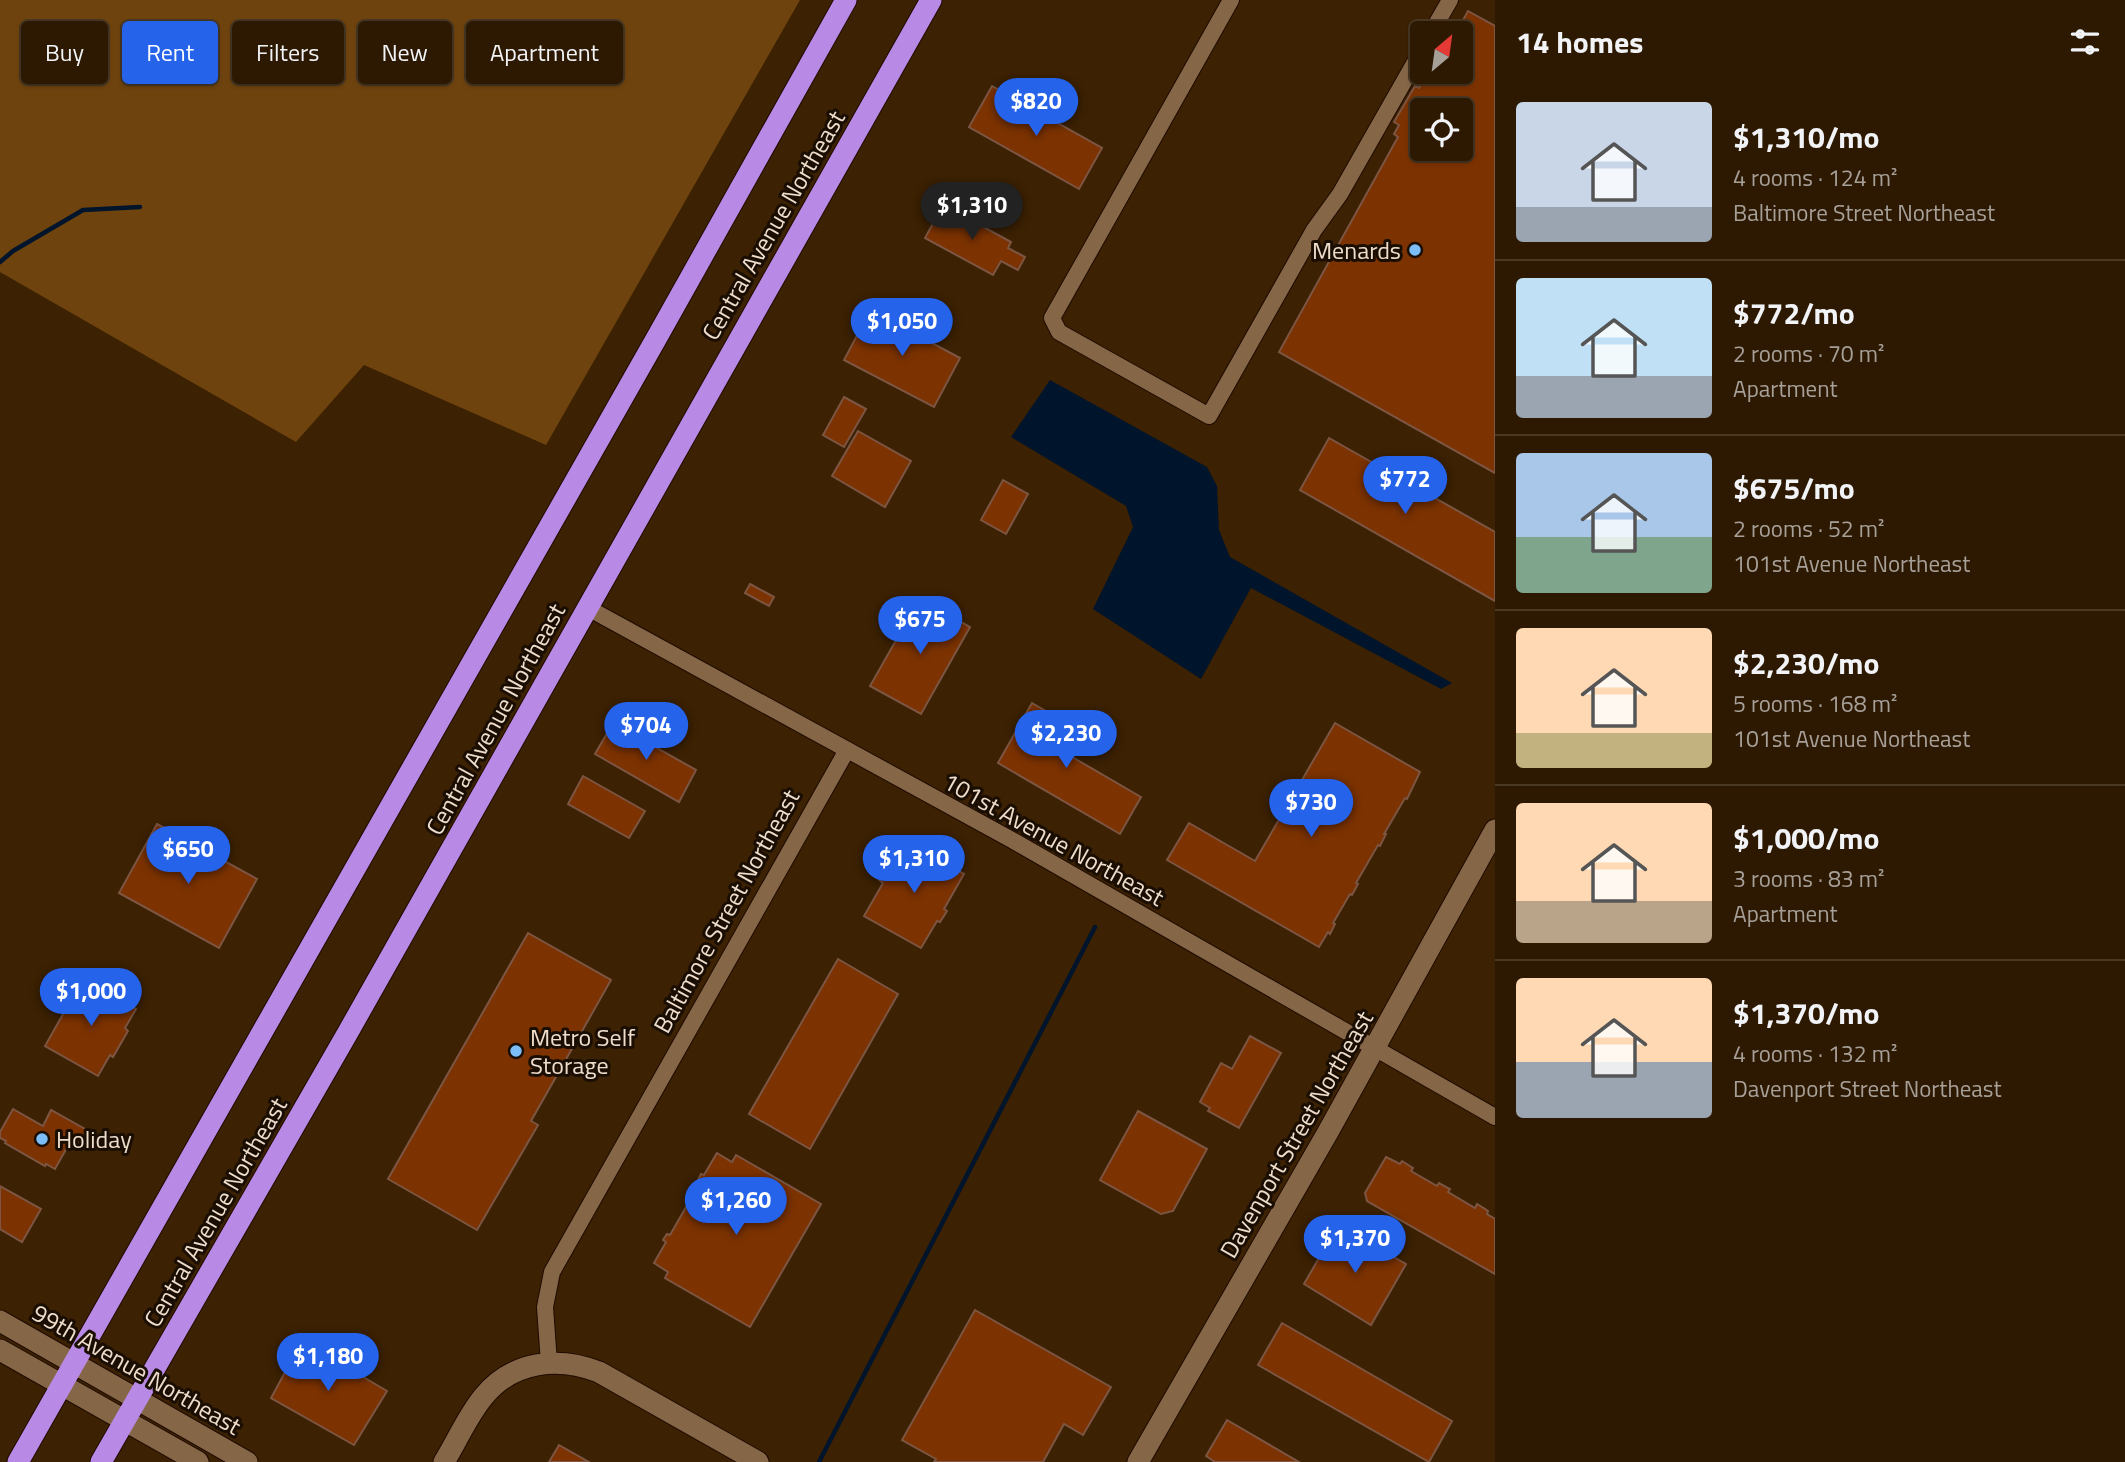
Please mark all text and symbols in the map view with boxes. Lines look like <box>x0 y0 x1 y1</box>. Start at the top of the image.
text: 14 homes <box>1516 19 1643 65</box>
chip: Buy <box>21 21 108 84</box>
chip: Rent <box>122 21 218 84</box>
chip: Filters <box>232 21 344 84</box>
chip: New <box>358 21 452 84</box>
chip: Apartment <box>466 21 623 84</box>
north arrow <box>1410 21 1474 84</box>
map controls <box>1410 21 1473 161</box>
icon: filters <box>2066 23 2104 61</box>
pin: $820 <box>995 78 1077 138</box>
text: $820 <box>1010 83 1062 118</box>
button: locate <box>1410 98 1473 161</box>
street label: Central Avenue Northeast <box>692 103 854 347</box>
text: $1,310/mo <box>1733 114 1879 160</box>
icon: home <box>1572 130 1656 214</box>
text: 4 rooms · 124 m² <box>1733 160 1897 195</box>
pin: $1,310 <box>915 182 1029 242</box>
text: $1,310 <box>937 187 1007 222</box>
text: Baltimore Street Northeast <box>1733 195 1995 230</box>
place label: Menards <box>1312 232 1401 268</box>
marker: Menards <box>1407 242 1423 258</box>
text: $772/mo <box>1733 290 1855 336</box>
pin: $1,050 <box>845 298 959 358</box>
text: $1,050 <box>867 303 937 338</box>
icon: home <box>1572 306 1656 390</box>
text: 2 rooms · 70 m² <box>1733 336 1884 371</box>
text: Apartment <box>1733 371 1838 406</box>
pin: $772 <box>1364 456 1446 516</box>
text: $772 <box>1379 461 1431 496</box>
text: $675/mo <box>1733 465 1855 511</box>
icon: home <box>1572 481 1656 565</box>
text: 2 rooms · 52 m² <box>1733 511 1884 546</box>
text: 101st Avenue Northeast <box>1733 546 1970 581</box>
street label: Central Avenue Northeast <box>416 596 574 841</box>
pin: $675 <box>879 596 961 656</box>
text: $675 <box>894 601 946 636</box>
text: $2,230/mo <box>1733 640 1879 686</box>
icon: home <box>1572 656 1656 740</box>
text: 5 rooms · 168 m² <box>1733 686 1897 721</box>
pin: $704 <box>605 702 687 762</box>
text: $704 <box>620 707 672 742</box>
pin: $2,230 <box>1009 710 1123 770</box>
text: $2,230 <box>1031 715 1101 750</box>
text: 101st Avenue Northeast <box>1733 721 1970 756</box>
street label: 101st Avenue Northeast <box>937 763 1172 915</box>
pin: $730 <box>1270 780 1352 839</box>
street label: Baltimore Street Northeast <box>644 782 808 1039</box>
text: $730 <box>1285 784 1337 819</box>
text: $1,000/mo <box>1733 815 1879 861</box>
pin: $650 <box>147 826 229 886</box>
text: $650 <box>162 831 214 866</box>
icon: home <box>1572 831 1656 915</box>
pin: $1,310 <box>857 836 971 895</box>
text: $1,310 <box>879 840 949 875</box>
text: 3 rooms · 83 m² <box>1733 861 1884 896</box>
text: Apartment <box>1733 896 1838 931</box>
pin: $1,000 <box>34 968 148 1028</box>
text: $1,000 <box>56 973 126 1008</box>
text: $1,370/mo <box>1733 990 1879 1036</box>
street label: Davenport Street Northeast <box>1210 1003 1382 1264</box>
icon: home <box>1572 1006 1656 1090</box>
place label: Metro Self Storage <box>530 1019 635 1083</box>
text: 4 rooms · 132 m² <box>1733 1036 1897 1071</box>
marker: Metro Self Storage <box>508 1043 524 1059</box>
text: Davenport Street Northeast <box>1733 1071 2002 1106</box>
street label: Central Avenue Northeast <box>134 1090 296 1334</box>
place label: Holiday <box>56 1121 132 1157</box>
marker: Holiday <box>34 1131 50 1147</box>
pin: $1,260 <box>679 1178 793 1237</box>
text: $1,260 <box>701 1182 771 1217</box>
pin: $1,370 <box>1298 1216 1412 1275</box>
text: $1,370 <box>1320 1220 1390 1255</box>
street label: 99th Avenue Northeast <box>26 1294 249 1444</box>
pin: $1,180 <box>271 1334 385 1393</box>
text: $1,180 <box>293 1338 363 1373</box>

